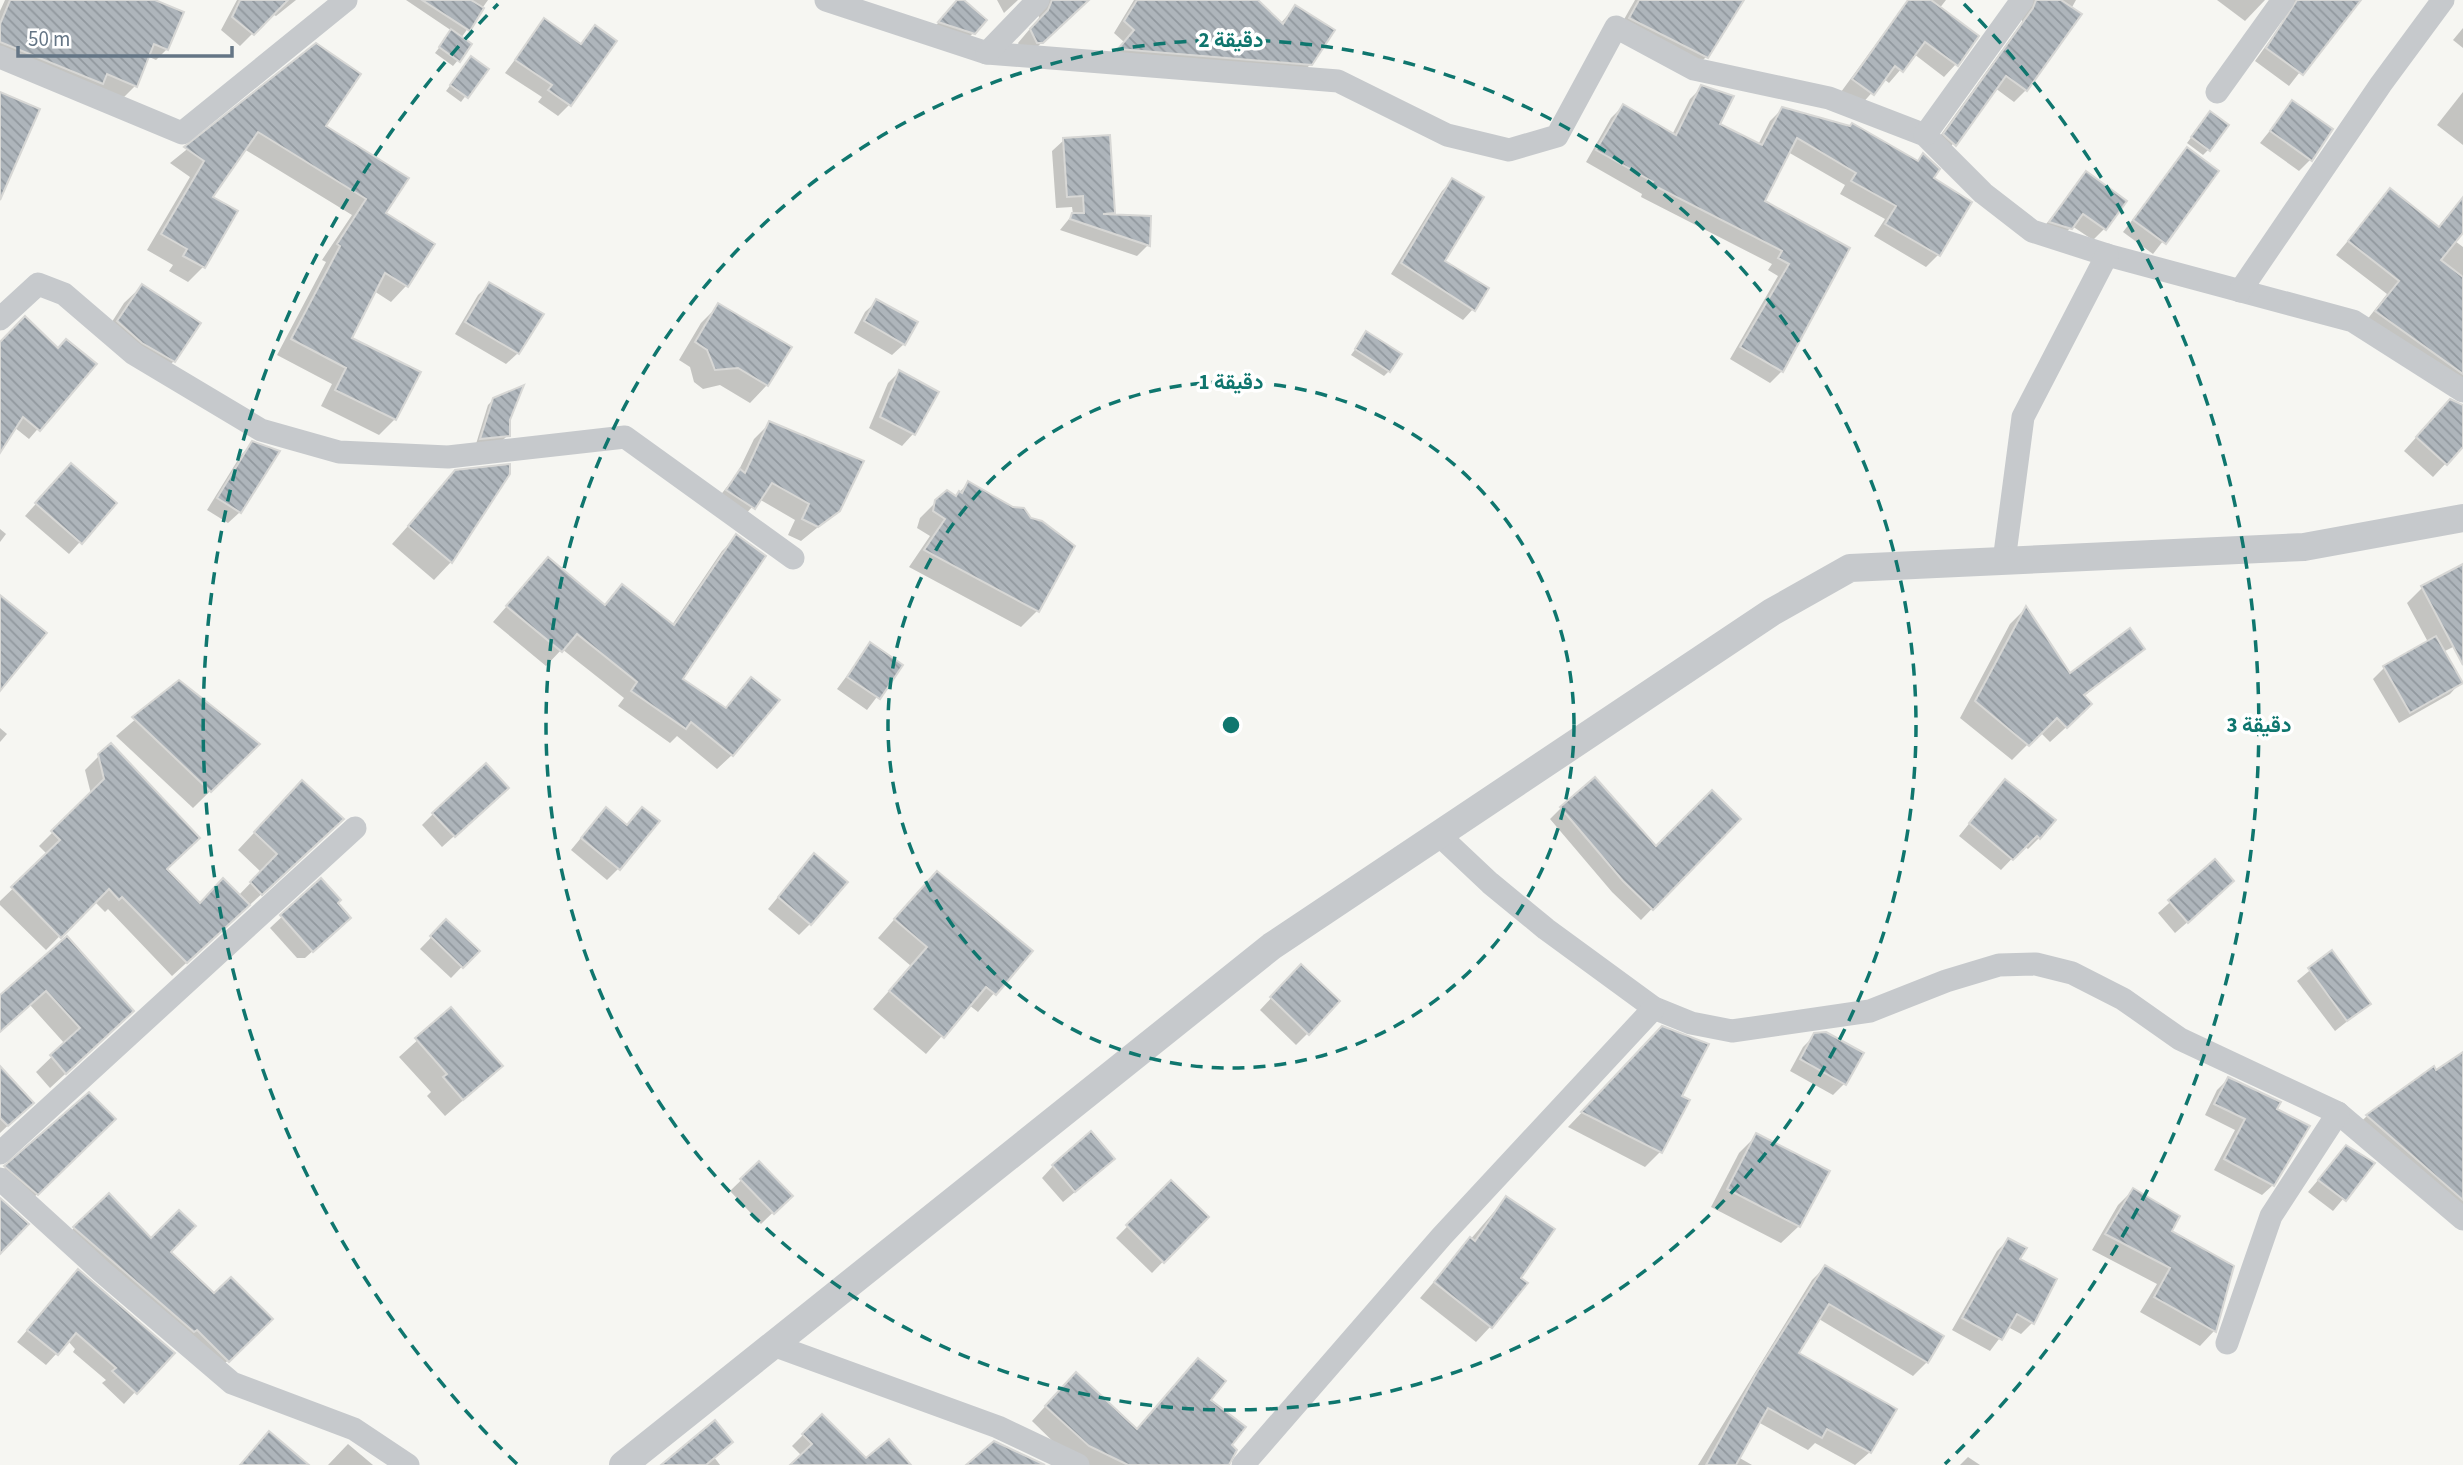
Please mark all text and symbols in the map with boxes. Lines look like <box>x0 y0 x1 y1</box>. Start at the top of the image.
scale bar <box>18 14 231 58</box>
text: 50 m <box>28 24 70 54</box>
text: 2 دقيقة <box>1199 25 1263 55</box>
text: 1 دقيقة <box>1199 367 1263 397</box>
text: 3 دقيقة <box>2227 710 2291 740</box>
centre of rings <box>1219 713 1243 737</box>

